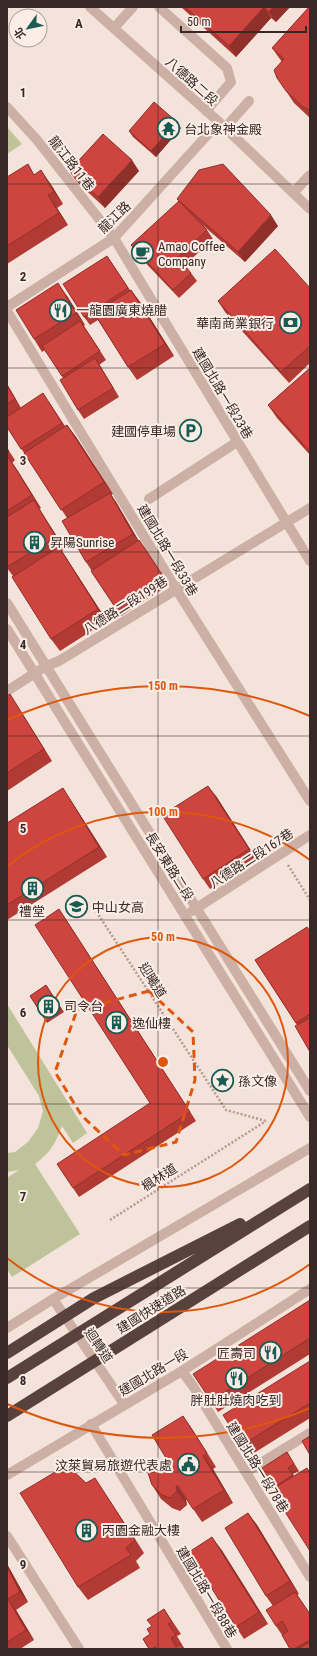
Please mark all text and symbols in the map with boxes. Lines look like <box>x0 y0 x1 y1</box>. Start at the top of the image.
north arrow <box>8 8 48 48</box>
scale bar <box>181 8 306 34</box>
text: 50 m <box>187 15 211 29</box>
text: A <box>75 16 83 31</box>
text: 北 <box>12 25 28 41</box>
street label: 八德路二段 <box>162 54 221 109</box>
text: 1 <box>20 85 26 100</box>
temple icon: 台北象神金殿 <box>156 116 182 142</box>
place label: 台北象神金殿 <box>184 122 262 137</box>
street label: 龍江路11巷 <box>46 133 97 193</box>
street label: 龍江路 <box>95 198 134 236</box>
place label: Amao Coffee Company <box>158 239 225 269</box>
cafe icon: Amao Coffee Company <box>129 240 155 266</box>
text: 2 <box>20 269 27 284</box>
restaurant icon: 一龍園廣東燒腊 <box>47 297 73 323</box>
place label: 一龍園廣東燒腊 <box>76 303 167 318</box>
bank icon: 華南商業銀行 <box>277 310 303 336</box>
place label: 華南商業銀行 <box>196 316 274 331</box>
street label: 建國北路一段23巷 <box>189 345 256 442</box>
parking icon: 建國停車場 <box>178 418 204 444</box>
place label: 建國停車場 <box>111 424 176 439</box>
text: 3 <box>20 453 26 468</box>
street label: 建國北路一段33巷 <box>134 502 201 599</box>
building icon: 昇陽Sunrise <box>21 529 47 555</box>
place label: 昇陽Sunrise <box>50 535 114 550</box>
street label: 八德路二段199巷 <box>80 573 170 638</box>
text: 4 <box>20 637 27 652</box>
text: 150 m <box>148 679 178 693</box>
text: 100 m <box>148 805 178 819</box>
text: 5 <box>20 821 27 836</box>
street label: 八德路二段167巷 <box>206 826 296 891</box>
street label: 長安東路二段 <box>143 829 197 903</box>
building icon: 禮堂 <box>19 876 45 902</box>
school or university icon: 中山女高 <box>64 894 90 920</box>
place label: 中山女高 <box>92 900 144 915</box>
place label: 禮堂 <box>19 904 45 919</box>
text: 50 m <box>151 930 175 944</box>
street label: 迎曦道 <box>136 960 169 1001</box>
building icon: 司令台 <box>35 993 61 1019</box>
place label: 司令台 <box>64 999 103 1014</box>
text: 6 <box>20 1005 27 1020</box>
building icon: 逸仙樓 <box>103 1010 129 1036</box>
place label: 逸仙樓 <box>132 1016 171 1031</box>
centre of rings <box>156 1055 170 1069</box>
place icon: 孫文像 <box>209 1068 235 1094</box>
place label: 孫文像 <box>238 1074 277 1089</box>
street label: 楓林道 <box>139 1161 180 1194</box>
text: 7 <box>20 1189 27 1204</box>
street label: 建國快速道路 <box>114 1282 188 1336</box>
street label: 迴轉道 <box>81 1325 116 1366</box>
restaurant icon: 匠壽司 <box>258 1340 284 1366</box>
street label: 建國北路一段 <box>116 1346 191 1399</box>
place label: 匠壽司 <box>217 1346 256 1361</box>
restaurant icon: 胖肚肚燒肉吃到 <box>223 1365 249 1391</box>
text: 8 <box>20 1373 26 1388</box>
place label: 胖肚肚燒肉吃到 <box>190 1393 282 1408</box>
street label: 建國北路一段78巷 <box>224 1419 291 1515</box>
public building icon: 汶萊貿易旅遊代表處 <box>175 1452 201 1478</box>
place label: 汶萊貿易旅遊代表處 <box>55 1458 172 1473</box>
building icon: 丙園金融大樓 <box>74 1517 100 1543</box>
place label: 丙園金融大樓 <box>102 1523 180 1538</box>
street label: 建國北路一段88巷 <box>173 1544 240 1641</box>
text: 9 <box>20 1557 26 1572</box>

